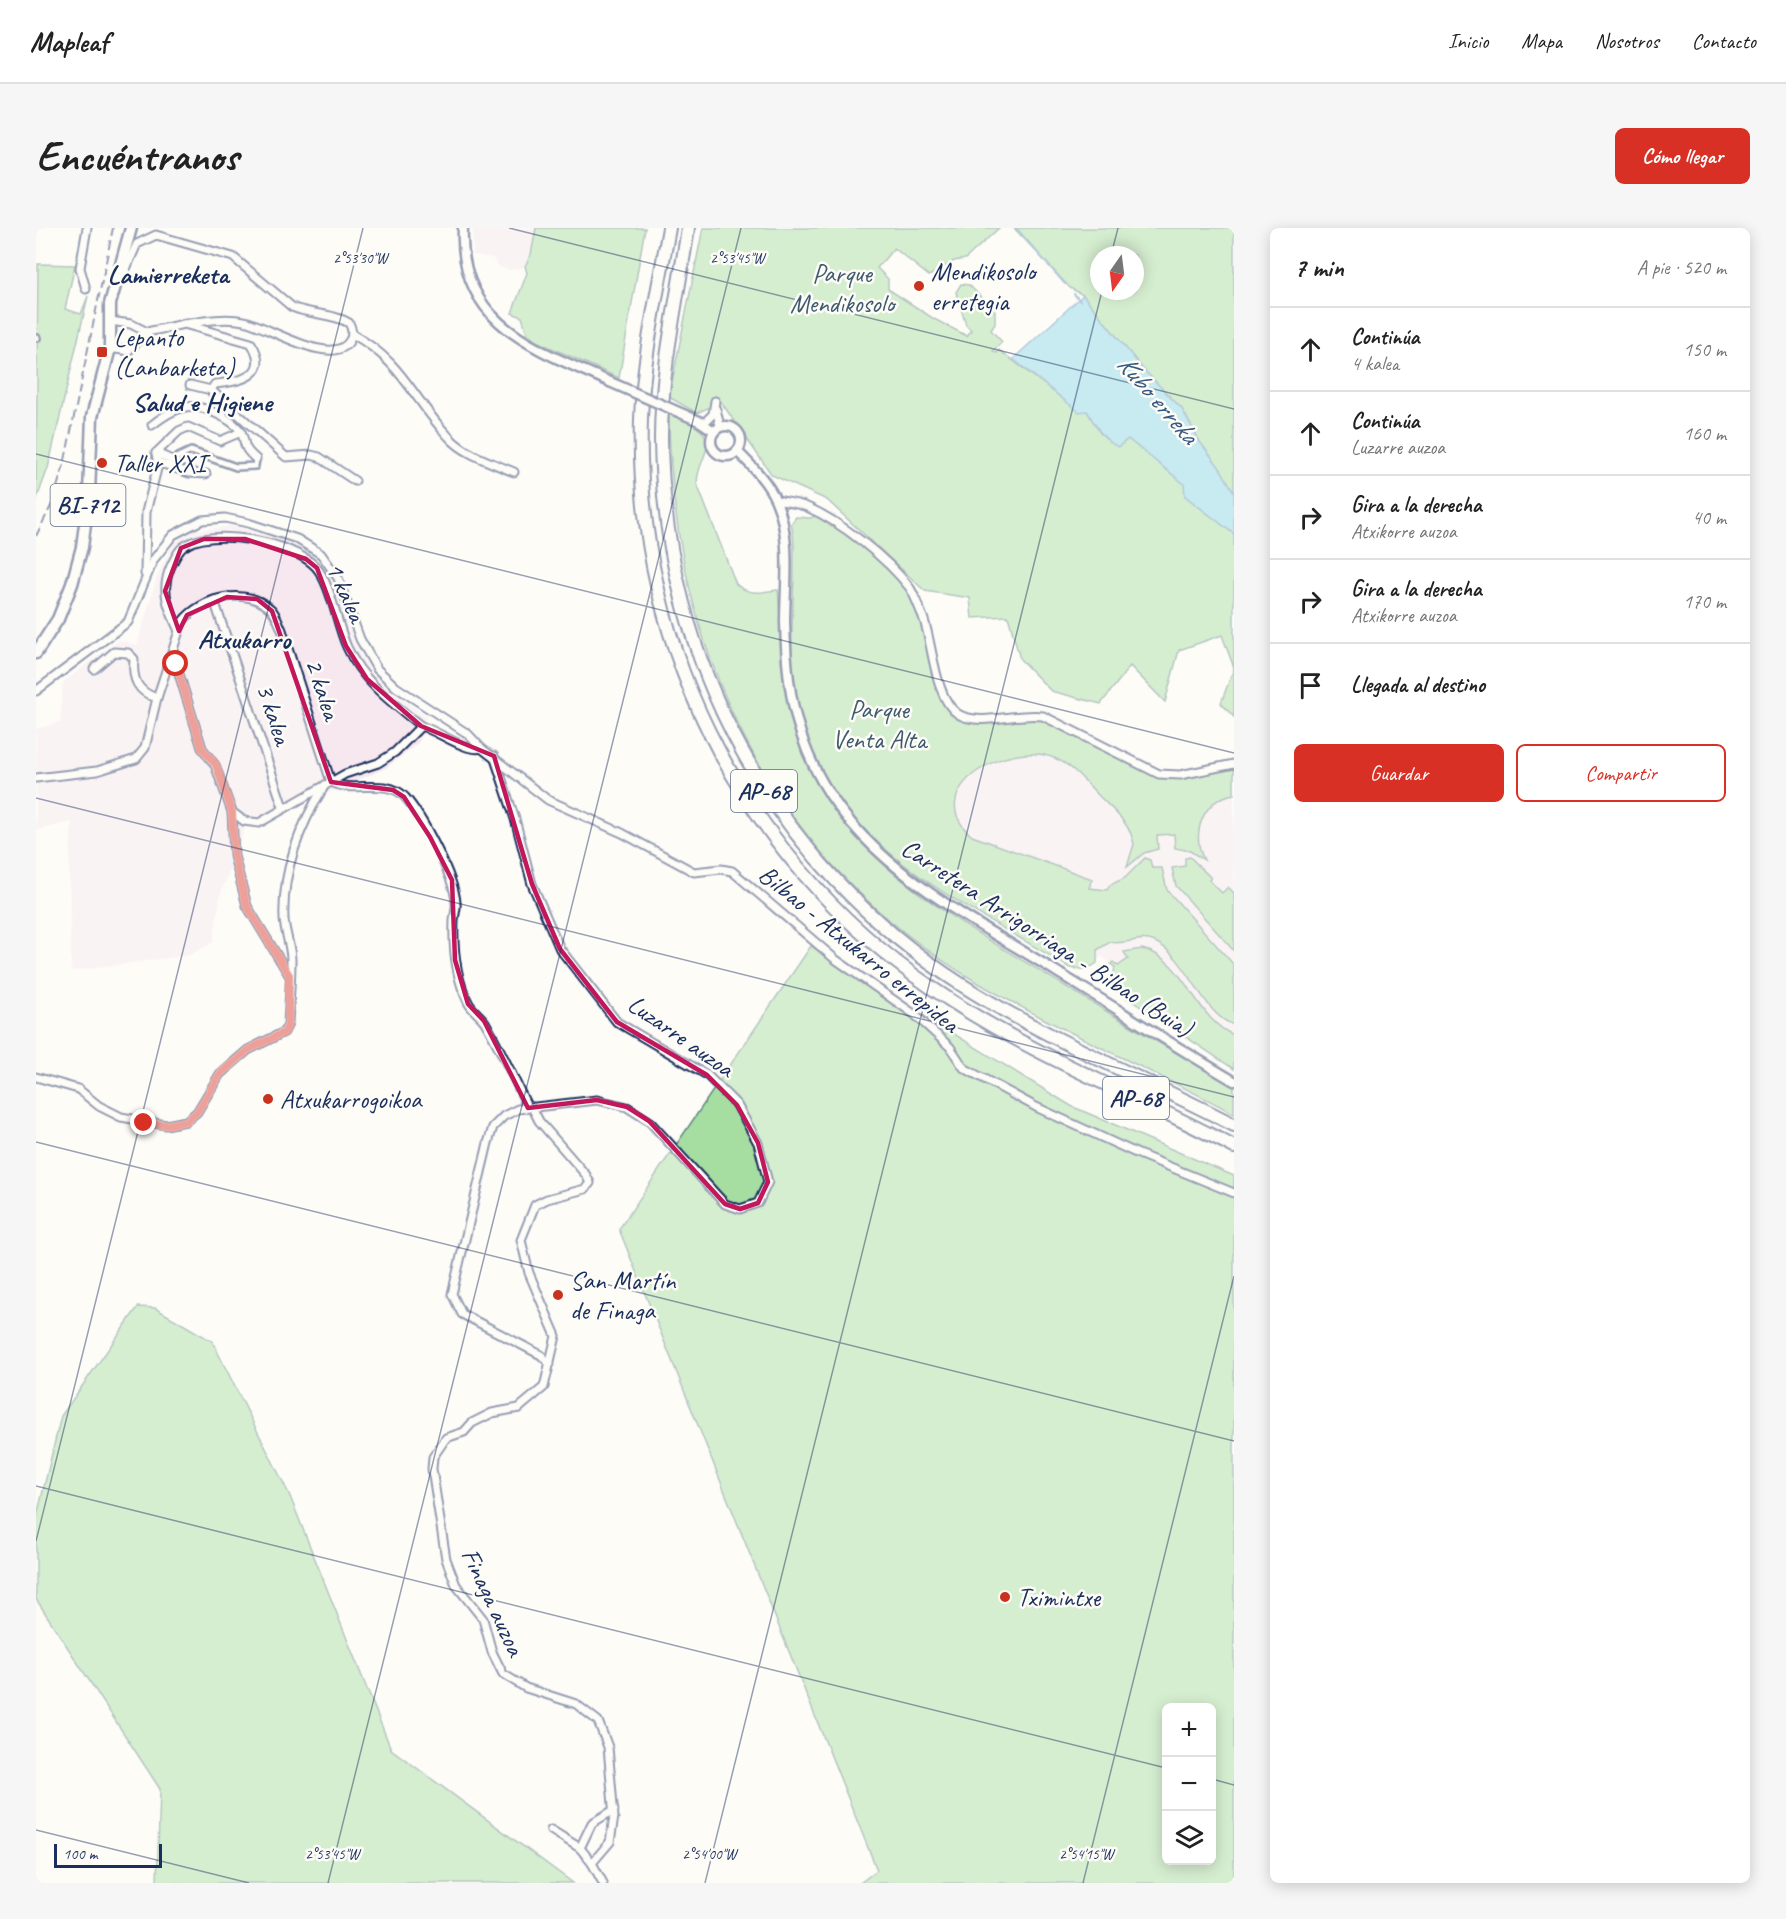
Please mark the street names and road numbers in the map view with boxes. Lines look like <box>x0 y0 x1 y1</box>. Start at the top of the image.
road number: BI-712 <box>50 484 126 526</box>
street label: 1 kalea <box>318 557 375 629</box>
street label: 2 kalea <box>298 654 349 726</box>
street label: 3 kalea <box>249 679 300 751</box>
road number: AP-68 <box>731 770 797 812</box>
street label: Carretera Arrigorriaga - Bilbao (Buia) <box>895 831 1200 1045</box>
street label: Bilbao - Atxukarro errepidea <box>752 858 967 1041</box>
street label: Luzarre auzoa <box>621 987 742 1086</box>
road number: AP-68 <box>1103 1077 1169 1119</box>
street label: Finaga auzoa <box>454 1543 533 1663</box>

